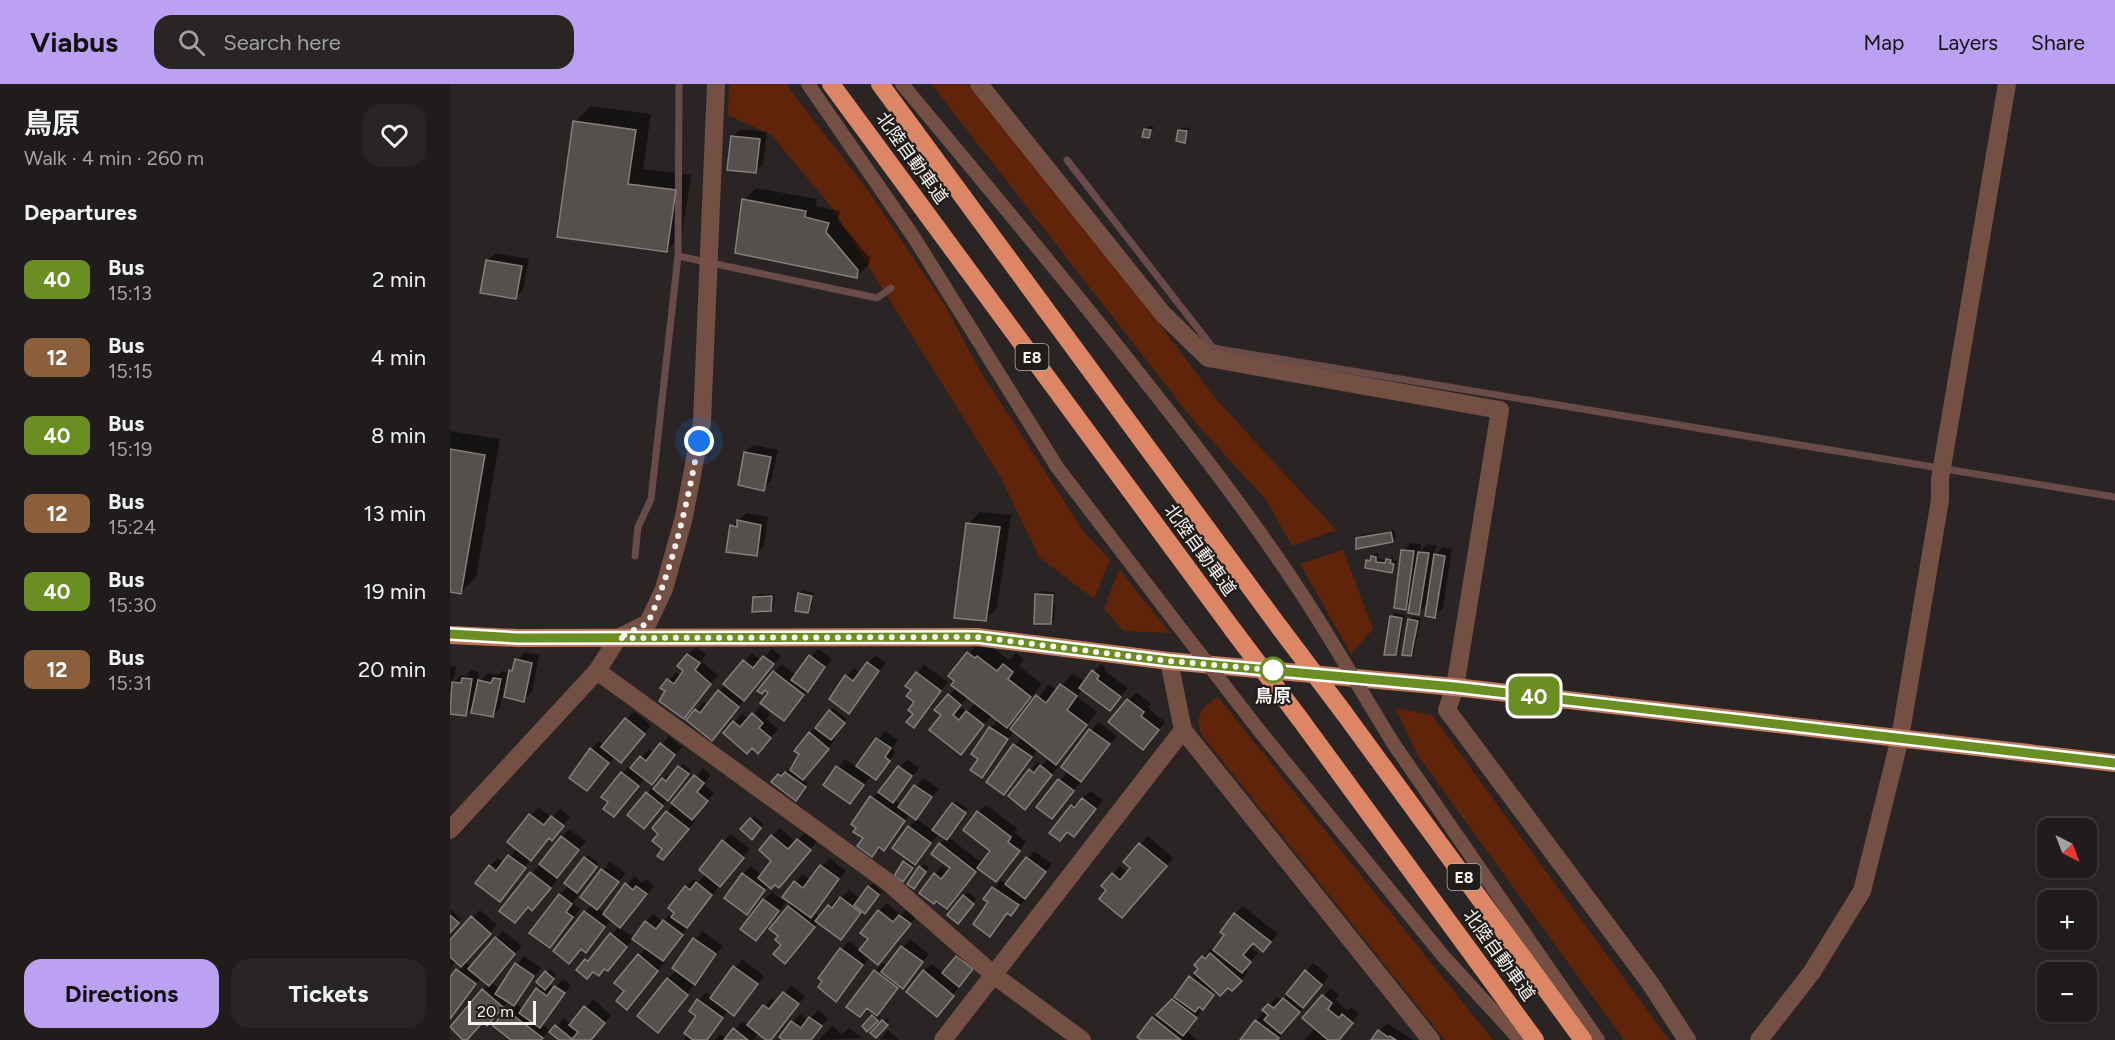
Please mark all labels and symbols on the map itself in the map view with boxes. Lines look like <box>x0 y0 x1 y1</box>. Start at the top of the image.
street label: 北陸自動車道 <box>871 108 953 208</box>
road number: E8 <box>1016 344 1048 370</box>
your location <box>684 426 714 456</box>
street label: 北陸自動車道 <box>1159 500 1241 600</box>
marker: 鳥原 <box>1260 657 1286 683</box>
line badge: 40 <box>1507 676 1561 716</box>
place label: 鳥原 <box>1255 685 1291 707</box>
north arrow <box>2037 818 2097 878</box>
road number: E8 <box>1448 864 1480 890</box>
street label: 北陸自動車道 <box>1458 905 1540 1005</box>
scale bar <box>468 998 536 1026</box>

